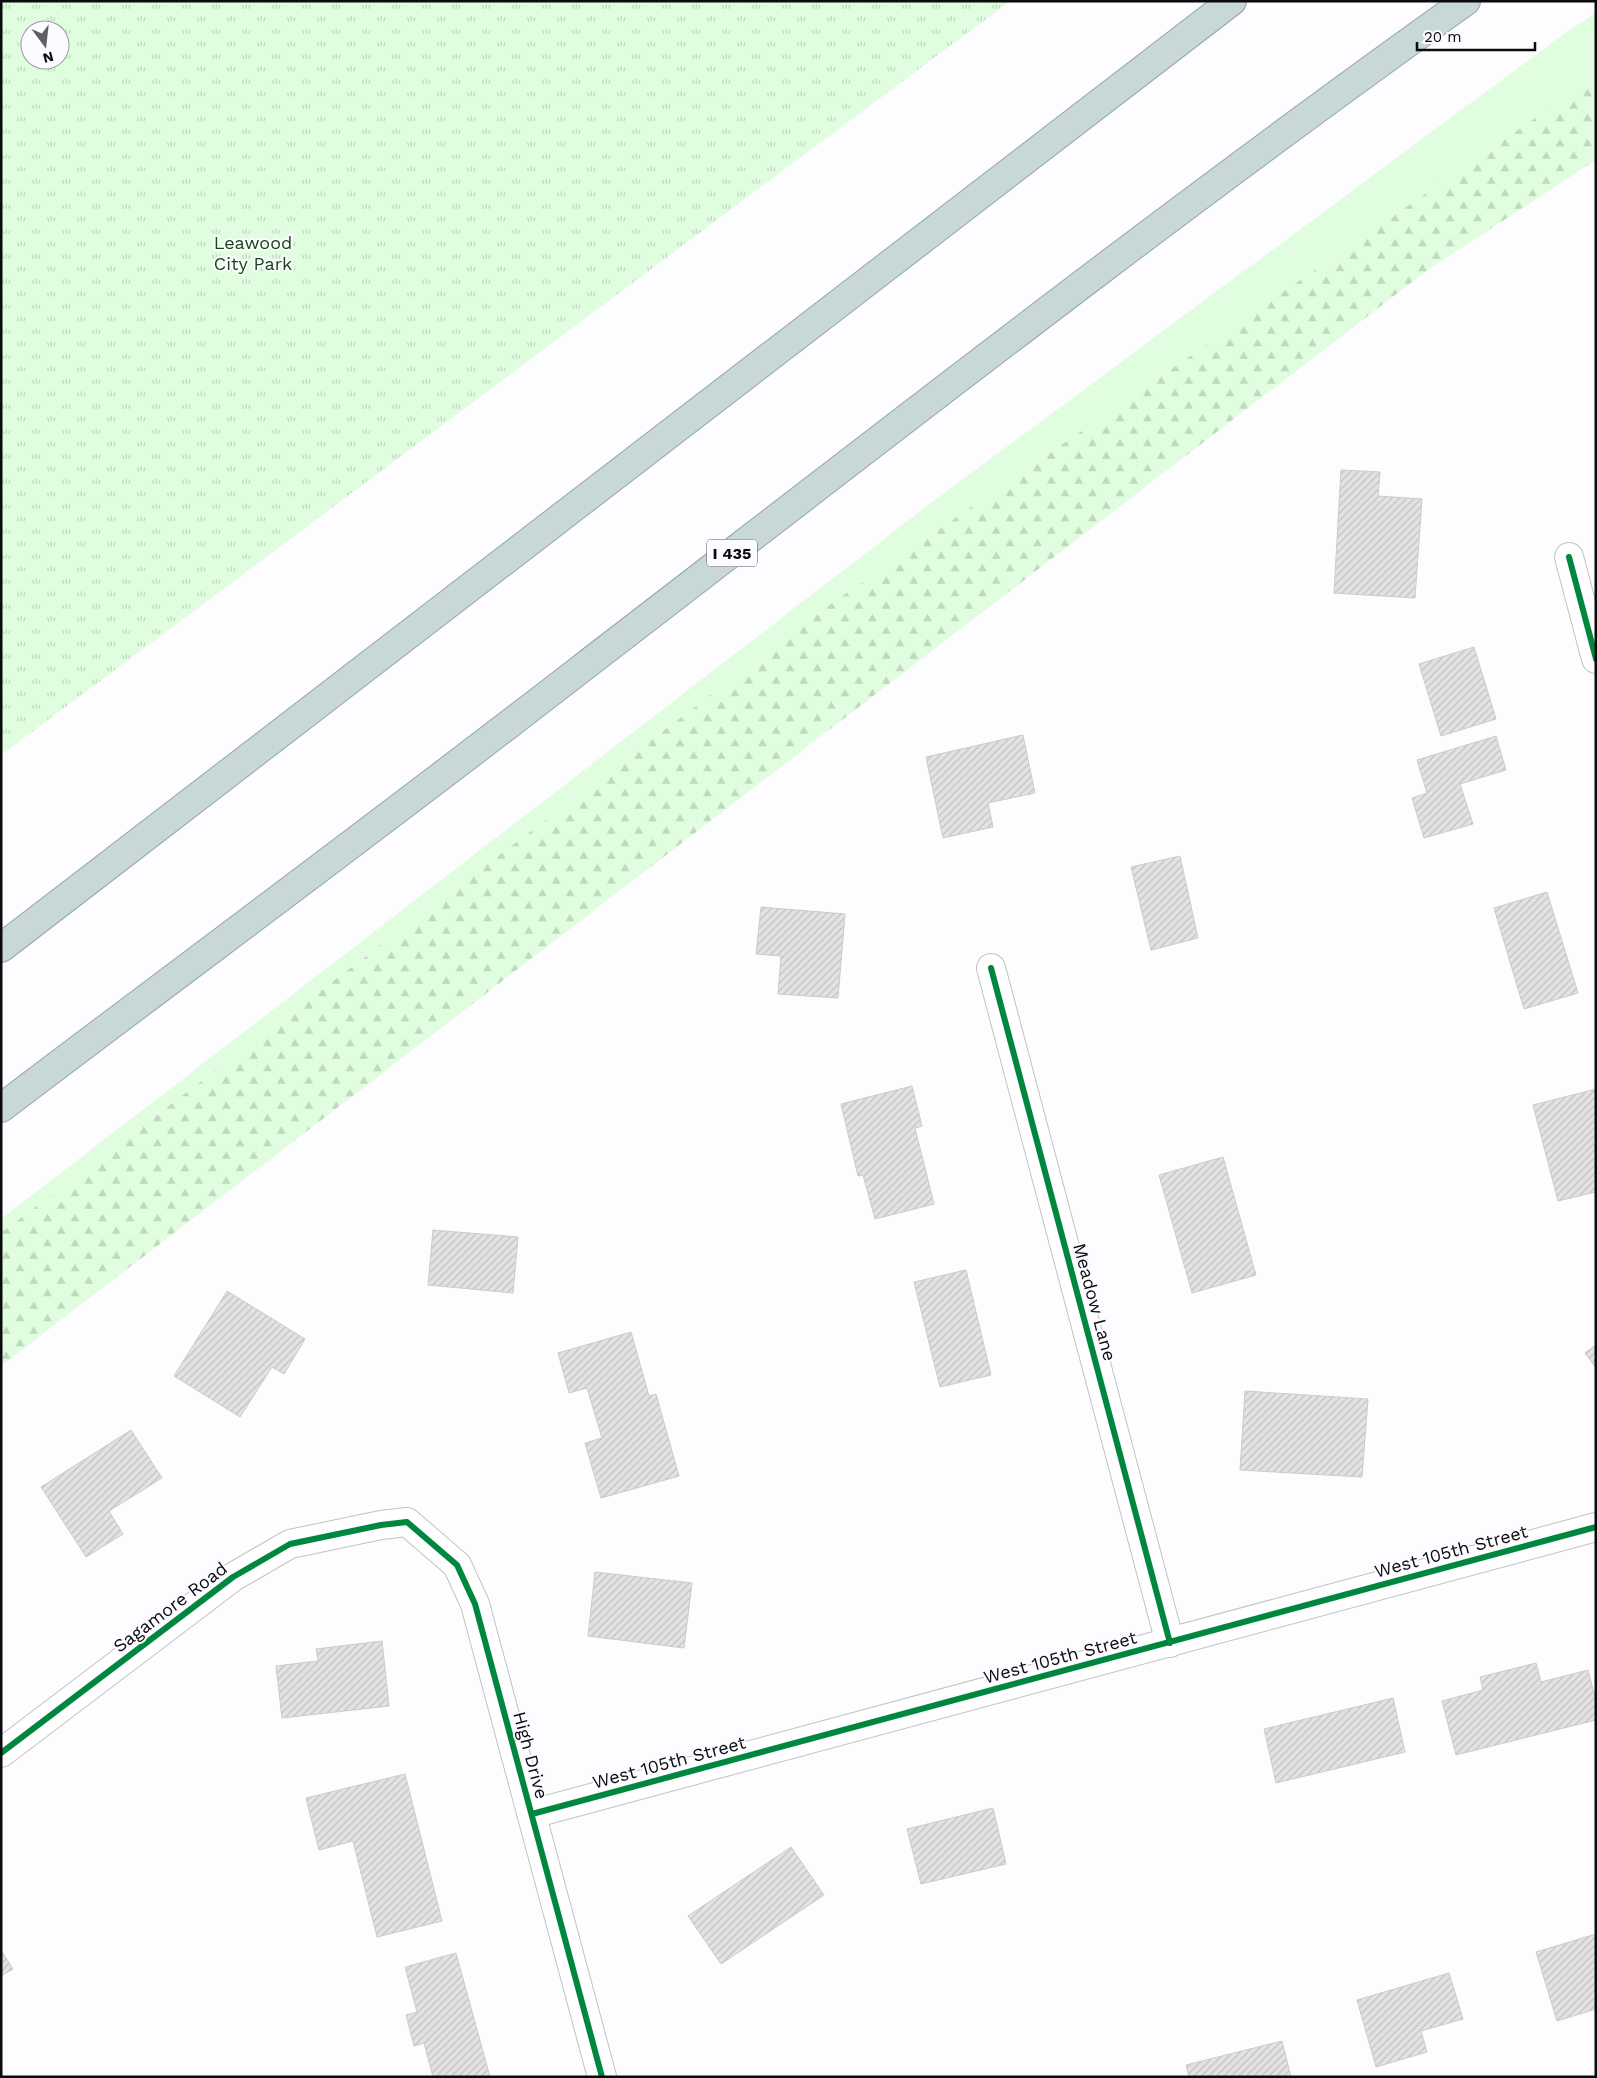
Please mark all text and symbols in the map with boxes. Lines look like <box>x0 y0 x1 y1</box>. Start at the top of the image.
north arrow <box>20 20 70 70</box>
scale bar <box>1417 20 1534 52</box>
text: 20 m <box>1424 28 1462 46</box>
text: N <box>41 48 55 67</box>
park label: Leawood City Park <box>214 232 292 274</box>
road number: I 435 <box>707 540 757 566</box>
street label: Meadow Lane <box>1069 1241 1121 1363</box>
street label: West 105th Street <box>1372 1520 1530 1582</box>
street label: Sagamore Road <box>109 1557 231 1657</box>
street label: West 105th Street <box>981 1626 1139 1688</box>
street label: High Drive <box>509 1709 553 1801</box>
street label: West 105th Street <box>590 1731 748 1793</box>

